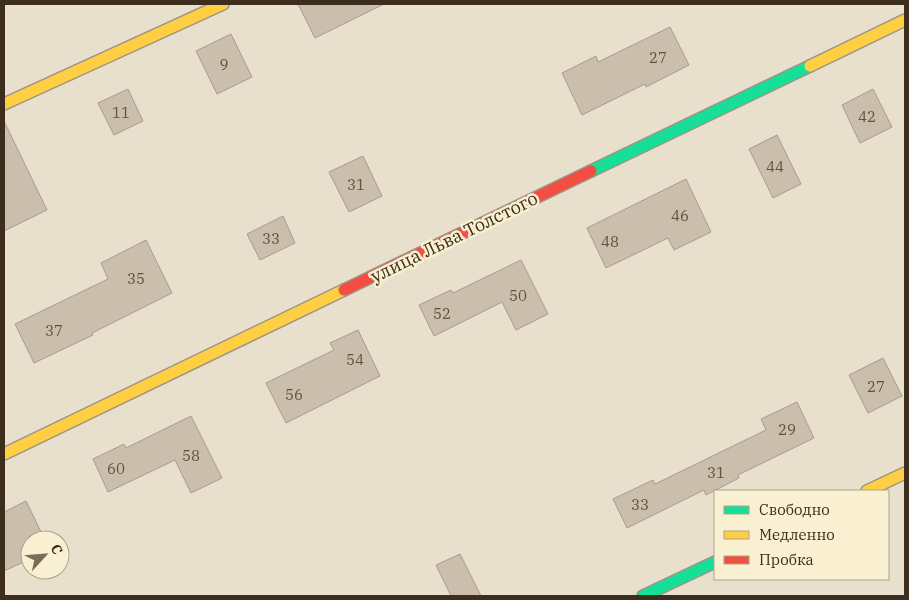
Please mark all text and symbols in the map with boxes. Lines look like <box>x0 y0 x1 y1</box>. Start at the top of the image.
house number: 27 <box>649 48 667 67</box>
house number: 9 <box>219 55 229 74</box>
house number: 11 <box>112 103 130 122</box>
house number: 42 <box>858 107 876 126</box>
house number: 44 <box>766 157 784 176</box>
house number: 31 <box>347 175 365 194</box>
street label: улица Льва Толстого <box>367 186 541 288</box>
house number: 46 <box>671 206 689 225</box>
house number: 33 <box>262 229 280 248</box>
house number: 48 <box>601 232 619 251</box>
house number: 35 <box>127 269 145 288</box>
house number: 50 <box>509 286 527 305</box>
house number: 52 <box>433 304 451 323</box>
house number: 37 <box>45 321 63 340</box>
house number: 54 <box>346 350 364 369</box>
house number: 27 <box>867 377 885 396</box>
house number: 56 <box>285 385 303 404</box>
house number: 29 <box>778 420 796 439</box>
house number: 58 <box>182 446 200 465</box>
house number: 60 <box>107 459 125 478</box>
house number: 31 <box>707 463 725 482</box>
legend <box>714 490 889 580</box>
house number: 33 <box>631 495 649 514</box>
text: Свободно <box>759 500 830 519</box>
text: Медленно <box>759 525 835 544</box>
north arrow <box>20 530 70 580</box>
text: С <box>47 541 67 557</box>
text: Пробка <box>759 550 814 569</box>

